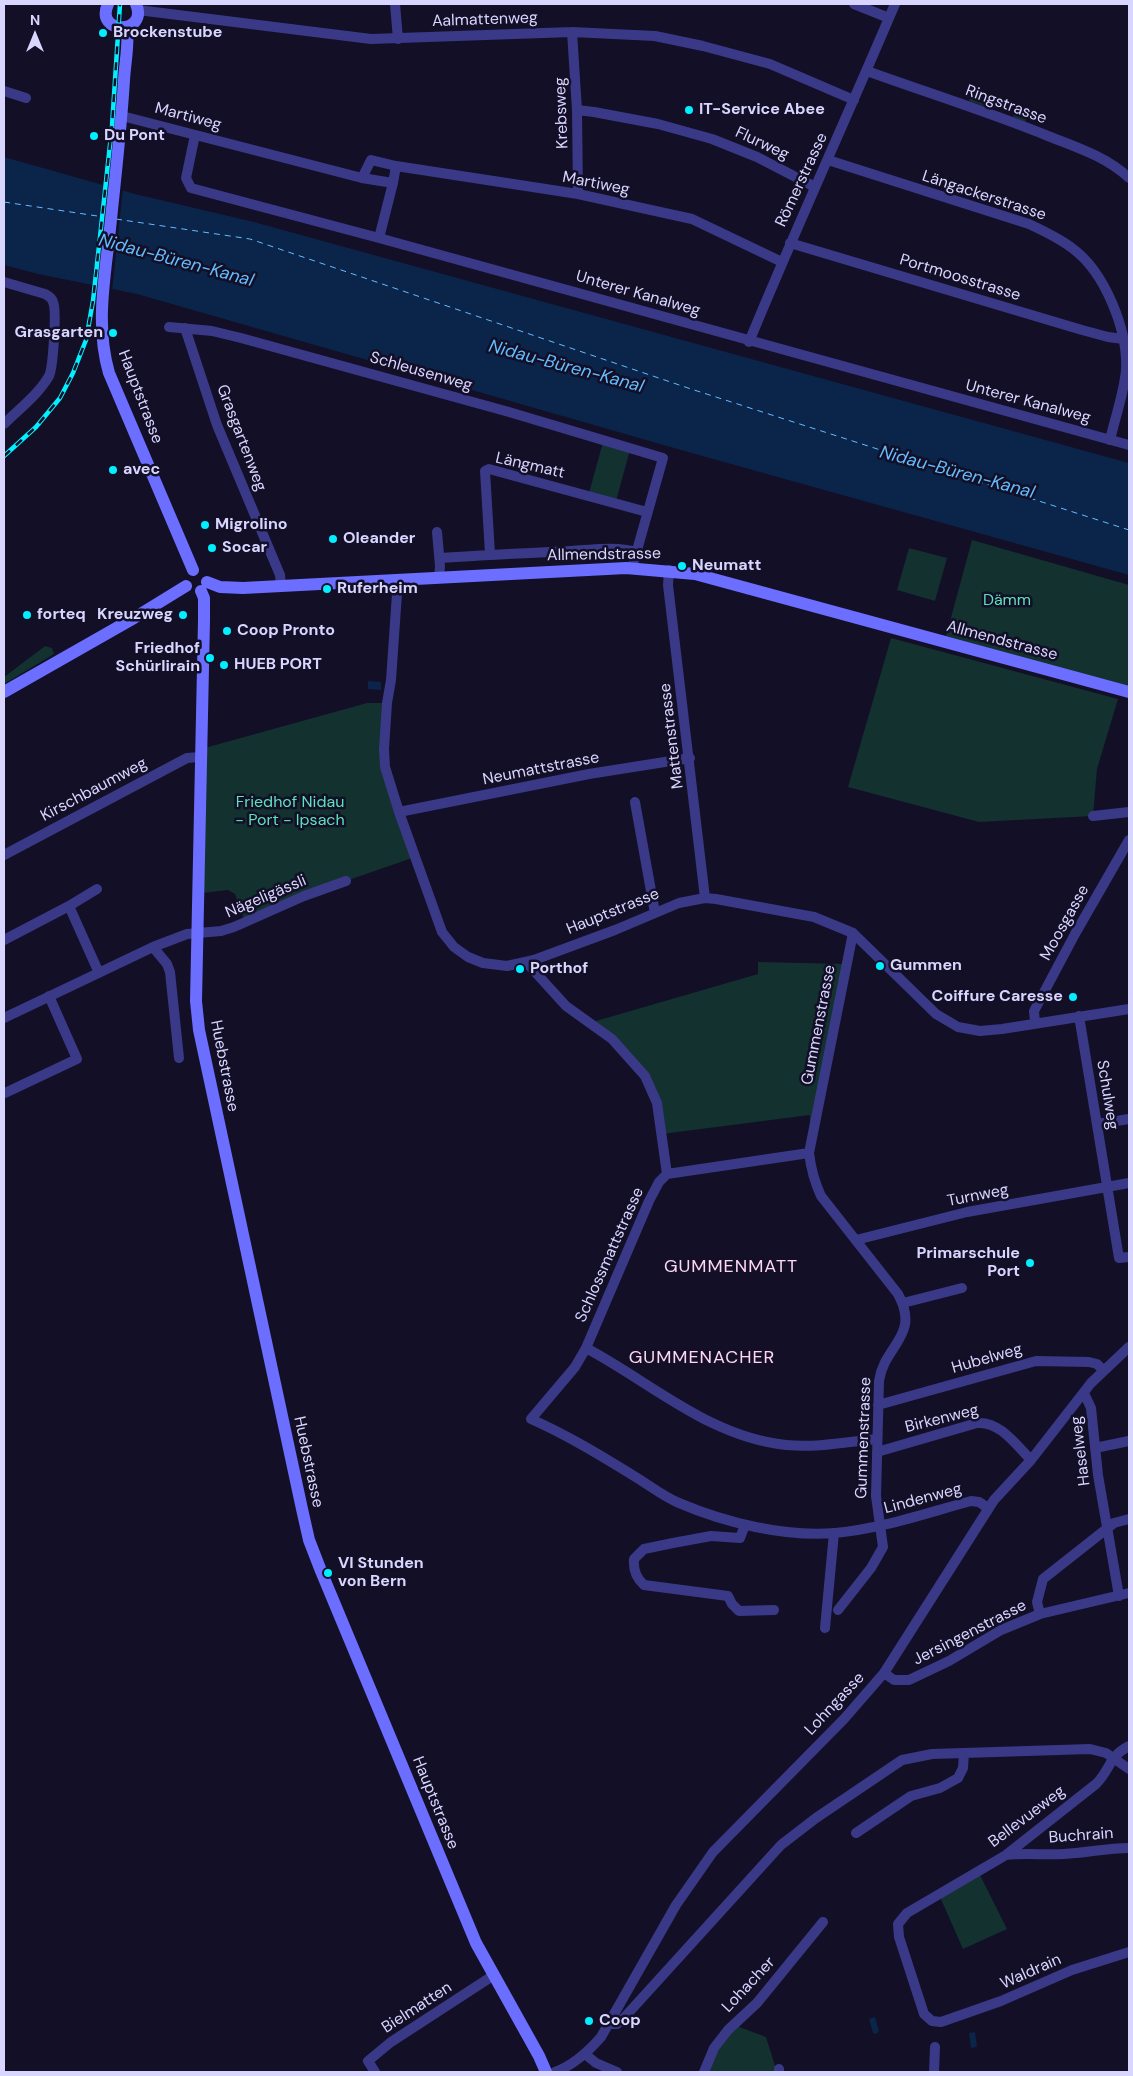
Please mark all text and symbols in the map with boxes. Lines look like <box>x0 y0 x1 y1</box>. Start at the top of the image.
street label: Aalmattenweg <box>432 9 538 31</box>
north arrow <box>10 10 60 60</box>
text: N <box>30 11 40 29</box>
place label: Brockenstube <box>113 23 222 43</box>
marker: Brockenstube <box>97 27 109 39</box>
street label: Krebsweg <box>551 77 573 149</box>
street label: Ringstrasse <box>963 81 1049 129</box>
street label: Martiweg <box>153 99 223 135</box>
place label: IT-Service Abee <box>699 100 825 120</box>
marker: IT-Service Abee <box>683 104 695 116</box>
street label: Flurweg <box>732 123 792 165</box>
place label: Du Pont <box>104 126 165 146</box>
marker: Du Pont <box>88 130 100 142</box>
street label: Römerstrasse <box>772 130 832 230</box>
street label: Längackerstrasse <box>920 167 1048 225</box>
street label: Martiweg <box>561 168 631 200</box>
water label: Nidau-Büren-Kanal <box>96 230 256 292</box>
street label: Portmoosstrasse <box>897 250 1023 306</box>
street label: Unterer Kanalweg <box>573 267 703 321</box>
place label: Grasgarten <box>14 323 103 343</box>
marker: Grasgarten <box>107 327 119 339</box>
water label: Nidau-Büren-Kanal <box>486 336 646 398</box>
street label: Hauptstrasse <box>113 348 167 446</box>
street label: Schleusenweg <box>368 348 474 396</box>
street label: Unterer Kanalweg <box>963 376 1093 428</box>
street label: Grasgartenweg <box>212 382 270 494</box>
water label: Nidau-Büren-Kanal <box>877 442 1037 504</box>
street label: Längmatt <box>493 449 567 483</box>
place label: avec <box>123 460 160 480</box>
marker: avec <box>107 464 119 476</box>
place label: Migrolino <box>215 515 288 535</box>
marker: Migrolino <box>199 519 211 531</box>
place label: Oleander <box>343 529 415 549</box>
marker: Oleander <box>327 533 339 545</box>
place label: Socar <box>222 538 267 558</box>
marker: Socar <box>206 542 218 554</box>
street label: Allmendstrasse <box>547 544 661 566</box>
place label: Neumatt <box>692 556 761 576</box>
marker: Neumatt <box>676 560 688 572</box>
place label: Ruferheim <box>337 579 418 599</box>
marker: Ruferheim <box>321 583 333 595</box>
park label: Dämm <box>983 591 1031 611</box>
place label: forteq <box>37 605 86 625</box>
place label: Kreuzweg <box>97 605 173 625</box>
marker: forteq <box>21 609 33 621</box>
marker: Kreuzweg <box>177 609 189 621</box>
street label: Allmendstrasse <box>944 617 1060 665</box>
place label: Coop Pronto <box>237 621 335 641</box>
marker: Coop Pronto <box>221 625 233 637</box>
place label: Friedhof Schürlirain <box>116 639 200 677</box>
marker: Friedhof Schürlirain <box>204 652 216 664</box>
place label: HUEB PORT <box>234 655 322 675</box>
marker: HUEB PORT <box>218 659 230 671</box>
street label: Mattenstrasse <box>656 682 688 790</box>
street label: Neumattstrasse <box>481 748 601 790</box>
street label: Kirschbaumweg <box>38 754 150 826</box>
park label: Friedhof Nidau - Port - Ipsach <box>235 793 345 831</box>
street label: Nägeligässli <box>223 871 309 923</box>
street label: Moosgasse <box>1036 882 1094 964</box>
street label: Hauptstrasse <box>564 885 662 939</box>
place label: Gummen <box>890 956 962 976</box>
place label: Porthof <box>530 959 588 979</box>
marker: Gummen <box>874 960 886 972</box>
marker: Porthof <box>514 963 526 975</box>
street label: Gummenstrasse <box>798 963 840 1087</box>
place label: Coiffure Caresse <box>932 987 1063 1007</box>
marker: Coiffure Caresse <box>1067 991 1079 1003</box>
street label: Huebstrasse <box>206 1019 242 1113</box>
street label: Schulweg <box>1092 1059 1122 1131</box>
street label: Turnweg <box>946 1181 1010 1211</box>
street label: Schlossmattstrasse <box>572 1185 648 1325</box>
place label: Primarschule Port <box>916 1244 1020 1282</box>
district label: GUMMENMATT <box>663 1256 799 1278</box>
marker: Primarschule Port <box>1024 1257 1036 1269</box>
street label: Hubelweg <box>949 1340 1025 1378</box>
district label: GUMMENACHER <box>627 1347 777 1369</box>
street label: Gummenstrasse <box>852 1377 876 1499</box>
street label: Birkenweg <box>903 1401 981 1437</box>
street label: Huebstrasse <box>289 1415 327 1509</box>
street label: Haselweg <box>1067 1415 1095 1487</box>
street label: Lindenweg <box>882 1479 964 1519</box>
place label: VI Stunden von Bern <box>338 1554 424 1592</box>
marker: VI Stunden von Bern <box>322 1567 334 1579</box>
street label: Jersingenstrasse <box>910 1596 1030 1670</box>
street label: Lohngasse <box>801 1669 869 1739</box>
street label: Hauptstrasse <box>408 1754 462 1852</box>
street label: Bellevueweg <box>985 1782 1069 1852</box>
street label: Buchrain <box>1048 1824 1114 1848</box>
street label: Waldrain <box>998 1950 1064 1994</box>
street label: Lohacher <box>719 1953 779 2017</box>
street label: Bielmatten <box>378 1978 456 2038</box>
place label: Coop <box>599 2011 641 2031</box>
marker: Coop <box>583 2015 595 2027</box>

